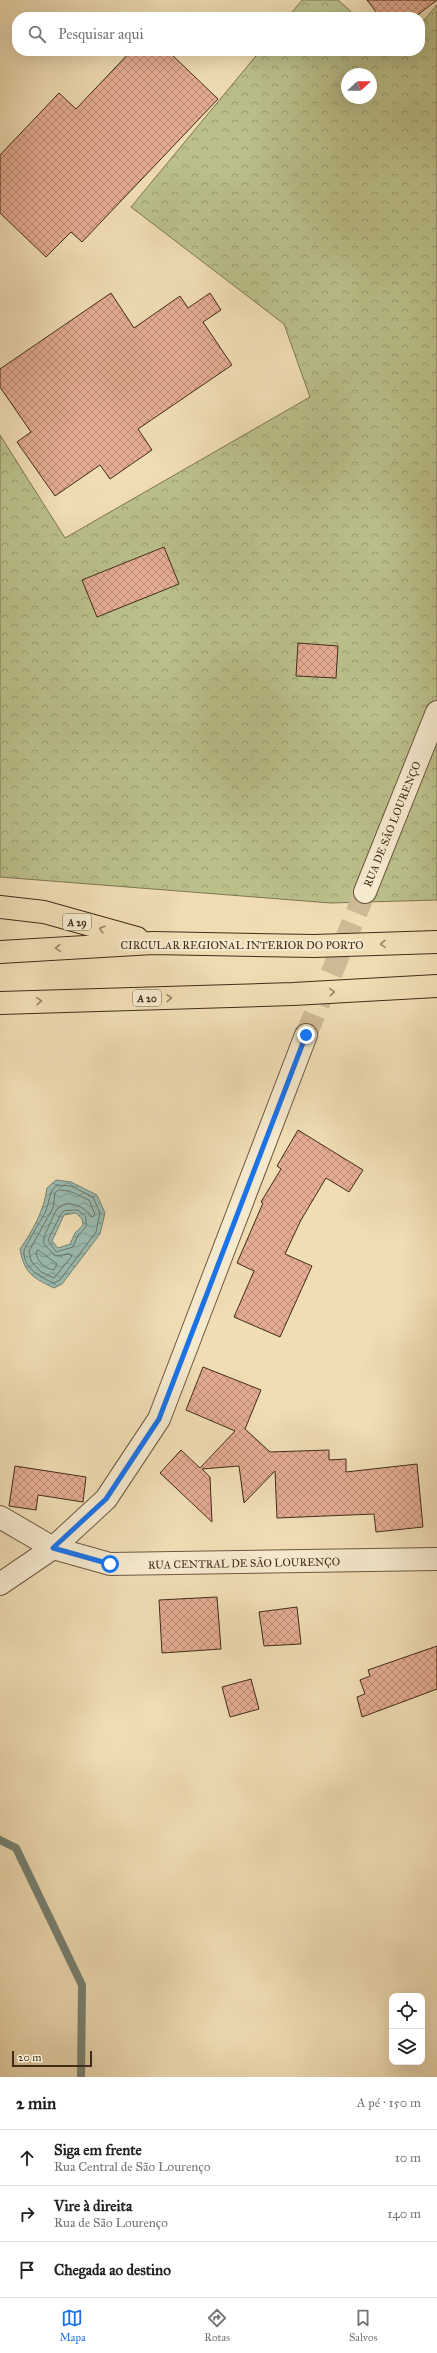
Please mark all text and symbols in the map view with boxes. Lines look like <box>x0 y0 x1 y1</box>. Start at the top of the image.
search box <box>12 12 425 56</box>
icon: search <box>26 23 48 45</box>
text: Pesquisar aqui <box>58 25 144 43</box>
north arrow <box>341 68 377 104</box>
street label: RUA DE SÃO LOURENÇO <box>361 760 424 889</box>
road number: A 29 <box>63 914 91 930</box>
one-way arrow <box>99 925 105 933</box>
street label: CIRCULAR REGIONAL INTERIOR DO PORTO <box>120 939 364 952</box>
one-way arrow <box>380 940 386 949</box>
one-way arrow <box>55 944 61 953</box>
one-way arrow <box>329 987 335 996</box>
road number: A 20 <box>133 990 161 1006</box>
one-way arrow <box>166 994 172 1002</box>
one-way arrow <box>36 997 42 1006</box>
route end <box>297 1026 315 1044</box>
route start <box>101 1555 119 1573</box>
street label: RUA CENTRAL DE SÃO LOURENÇO <box>148 1555 340 1572</box>
map controls <box>389 1993 425 2065</box>
button: locate <box>389 1993 425 2029</box>
button: layers <box>389 2029 425 2065</box>
scale bar <box>12 2049 92 2068</box>
text: 20 m <box>18 2051 41 2064</box>
text: 2 min <box>16 2093 56 2114</box>
text: A pé · 150 m <box>357 2095 421 2111</box>
text: Siga em frente <box>54 2141 142 2159</box>
icon: ahead <box>16 2147 38 2169</box>
text: 10 m <box>395 2150 421 2166</box>
text: Rua Central de São Lourenço <box>54 2159 211 2175</box>
text: Vire à direita <box>54 2197 132 2215</box>
icon: right <box>16 2203 38 2225</box>
text: 140 m <box>387 2206 421 2222</box>
text: Rua de São Lourenço <box>54 2215 168 2231</box>
icon: arrive <box>16 2259 38 2281</box>
text: Chegada ao destino <box>54 2261 171 2279</box>
tab: Mapa <box>59 2307 86 2344</box>
tab: Rotas <box>204 2307 230 2344</box>
tab: Salvos <box>349 2307 378 2344</box>

